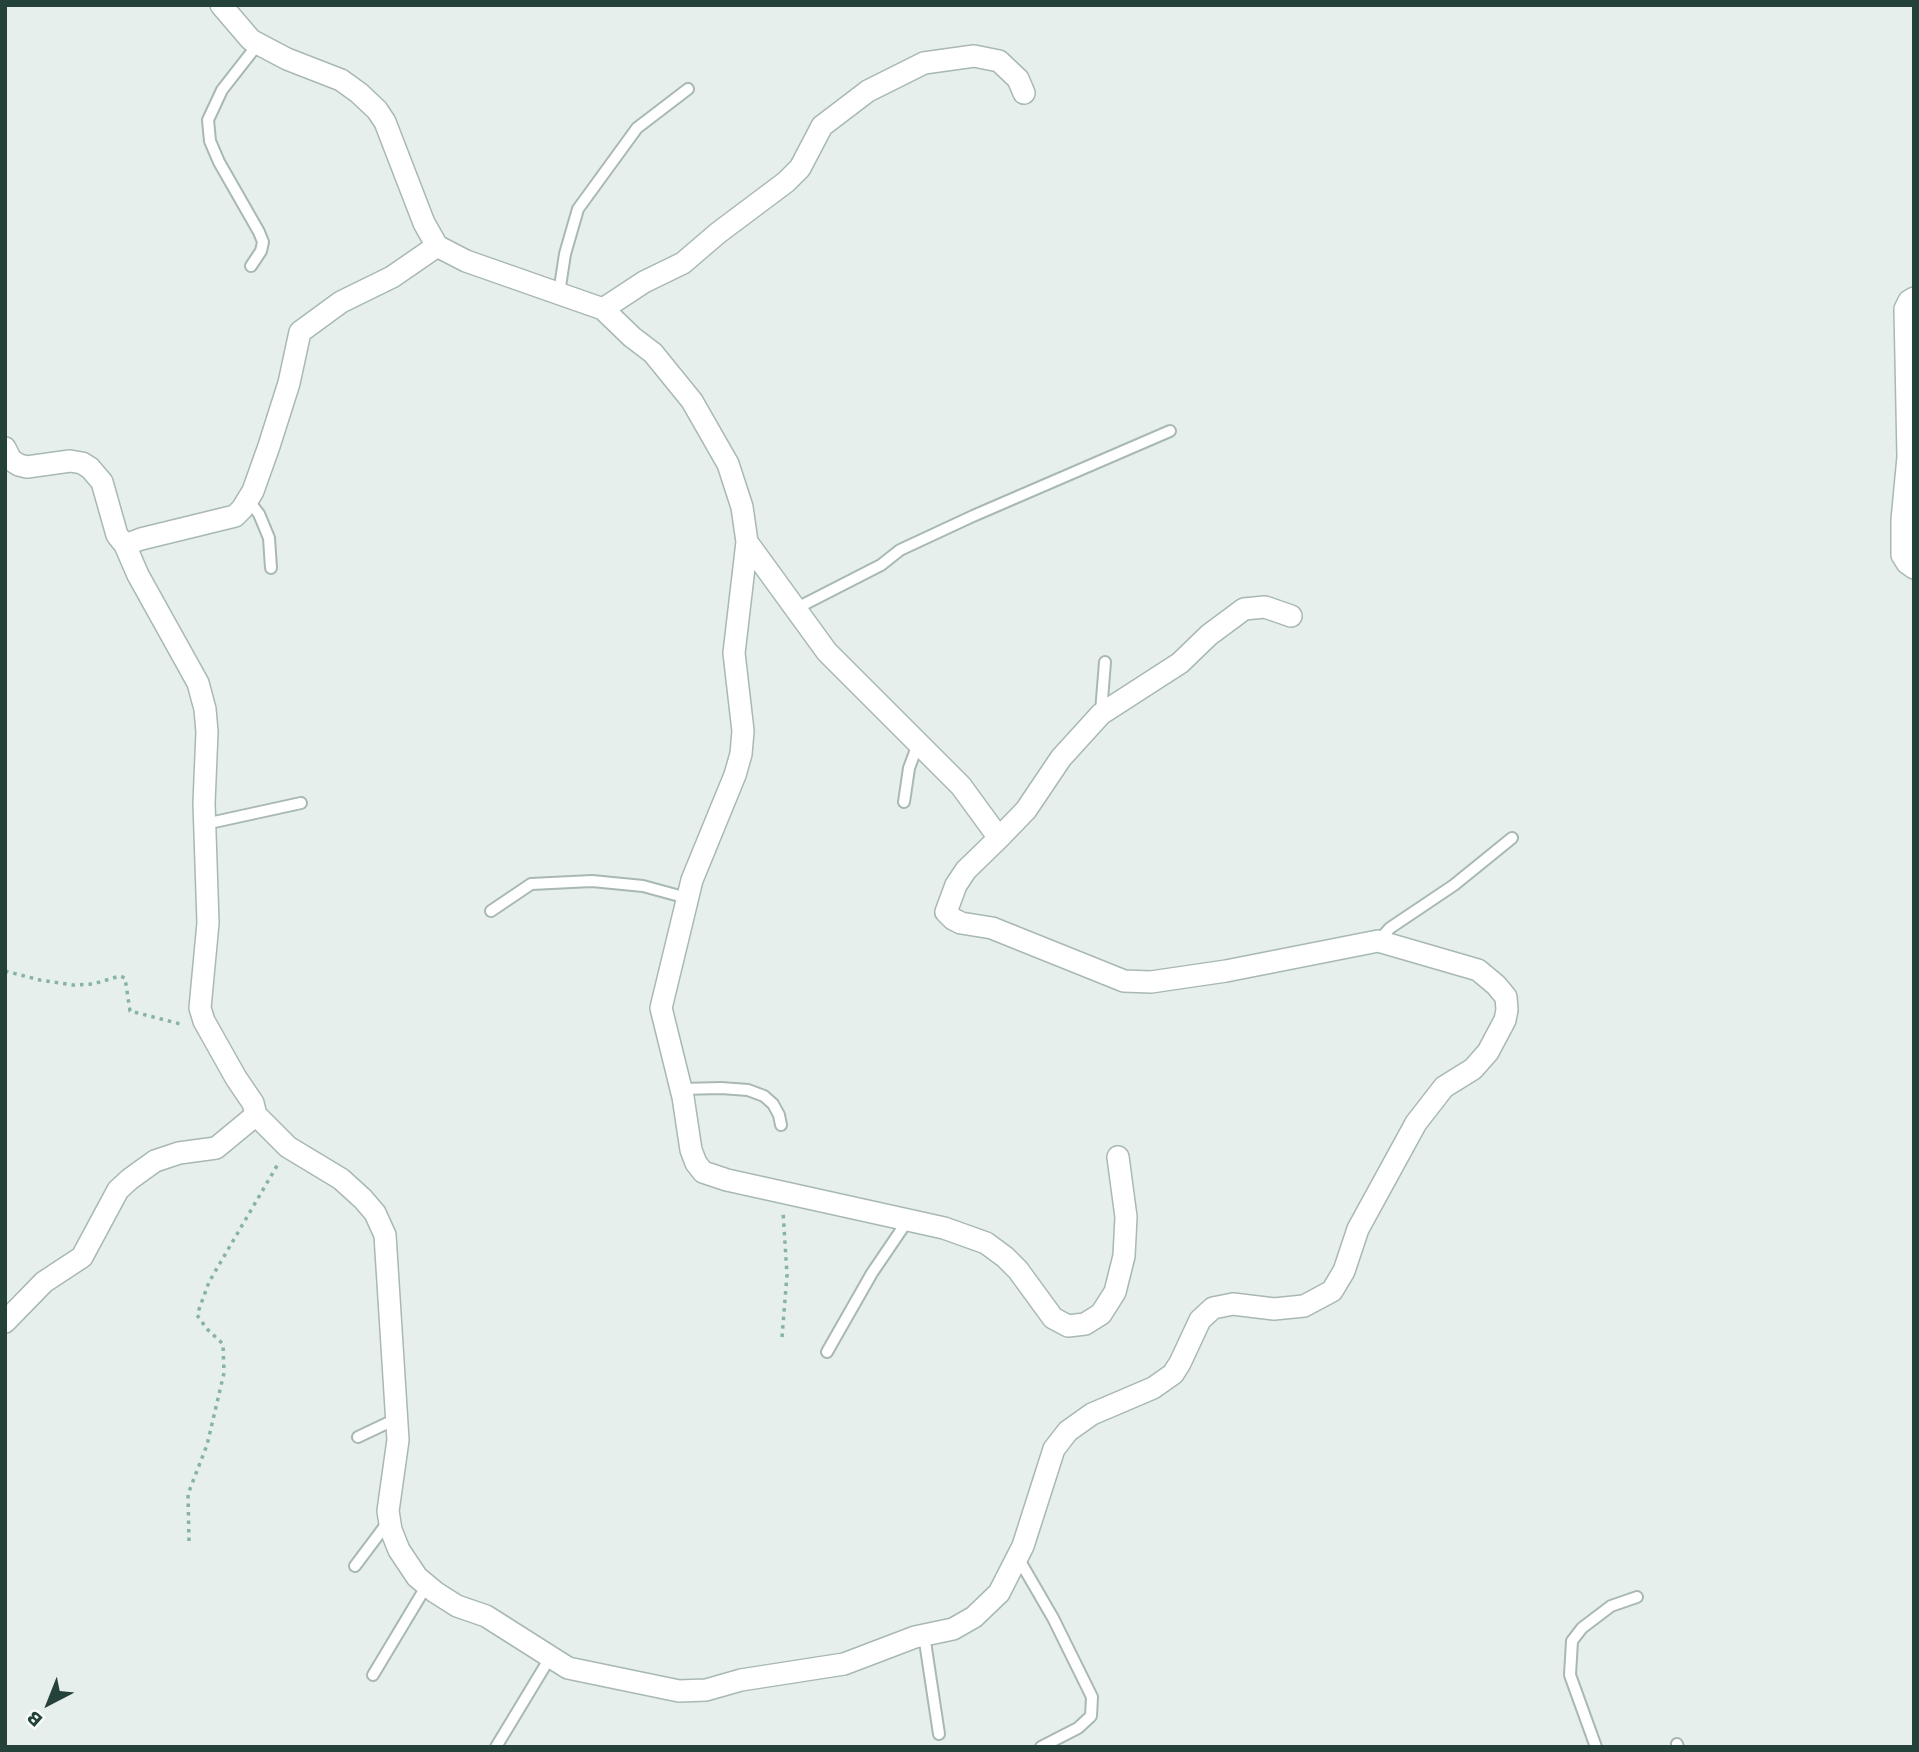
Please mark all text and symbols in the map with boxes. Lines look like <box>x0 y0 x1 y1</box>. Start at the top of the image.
north arrow <box>14 1668 84 1738</box>
text: B <box>22 1706 47 1732</box>

